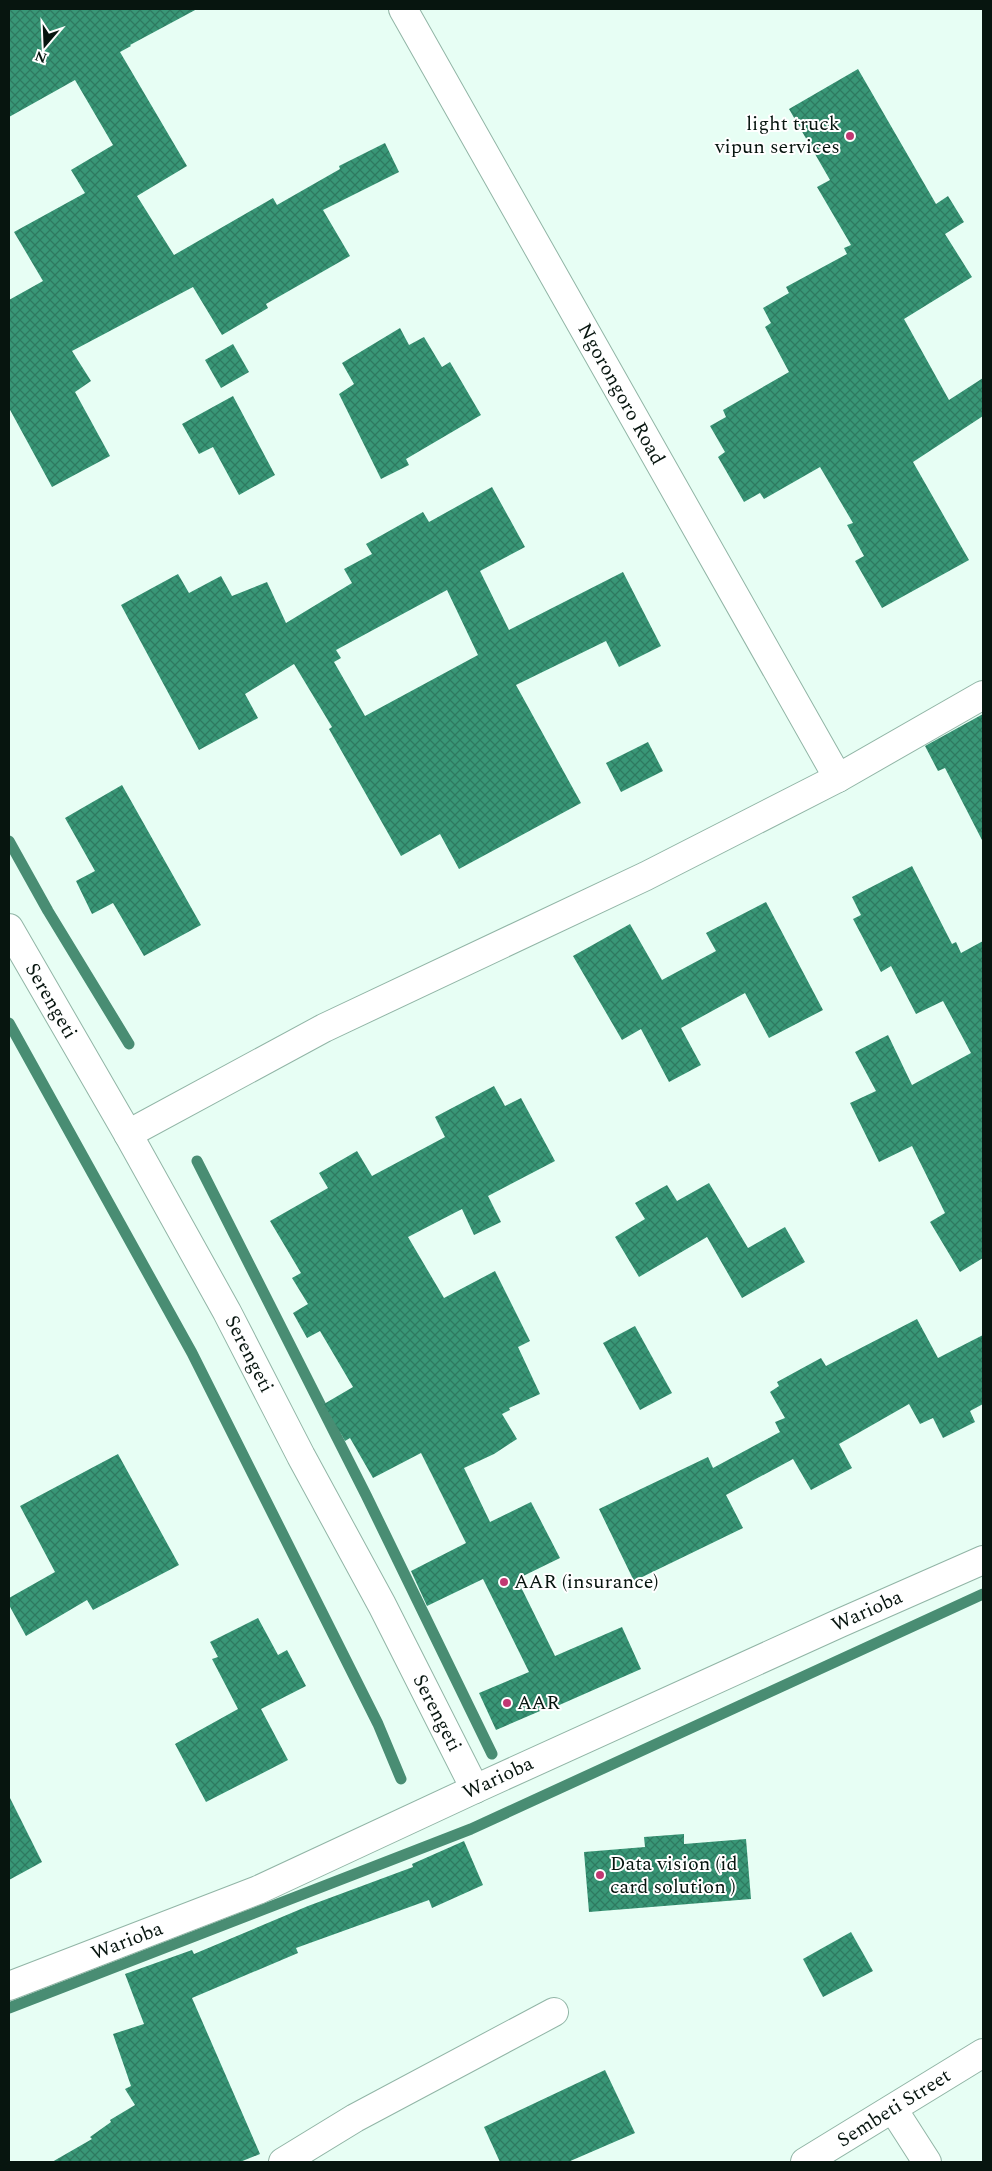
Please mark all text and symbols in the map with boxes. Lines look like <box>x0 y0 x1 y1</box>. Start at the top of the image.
north arrow <box>20 20 70 70</box>
text: N <box>32 45 50 69</box>
place label: light truck vipun services <box>714 109 840 162</box>
marker: light truck vipun services <box>844 130 856 142</box>
street label: Ngorongoro Road <box>570 318 672 470</box>
street label: Serengeti <box>17 957 85 1045</box>
street label: Serengeti <box>217 1310 281 1398</box>
place label: AAR (insurance) <box>514 1567 658 1597</box>
marker: AAR (insurance) <box>498 1576 510 1588</box>
street label: Warioba <box>827 1582 908 1640</box>
street label: Serengeti <box>405 1669 469 1757</box>
place label: AAR <box>517 1688 561 1718</box>
marker: AAR <box>501 1697 513 1709</box>
street label: Warioba <box>458 1748 539 1807</box>
place label: Data vision (id card solution ) <box>610 1849 738 1902</box>
marker: Data vision (id card solution ) <box>594 1869 606 1881</box>
street label: Warioba <box>87 1913 168 1968</box>
street label: Sembeti Street <box>831 2061 957 2155</box>

